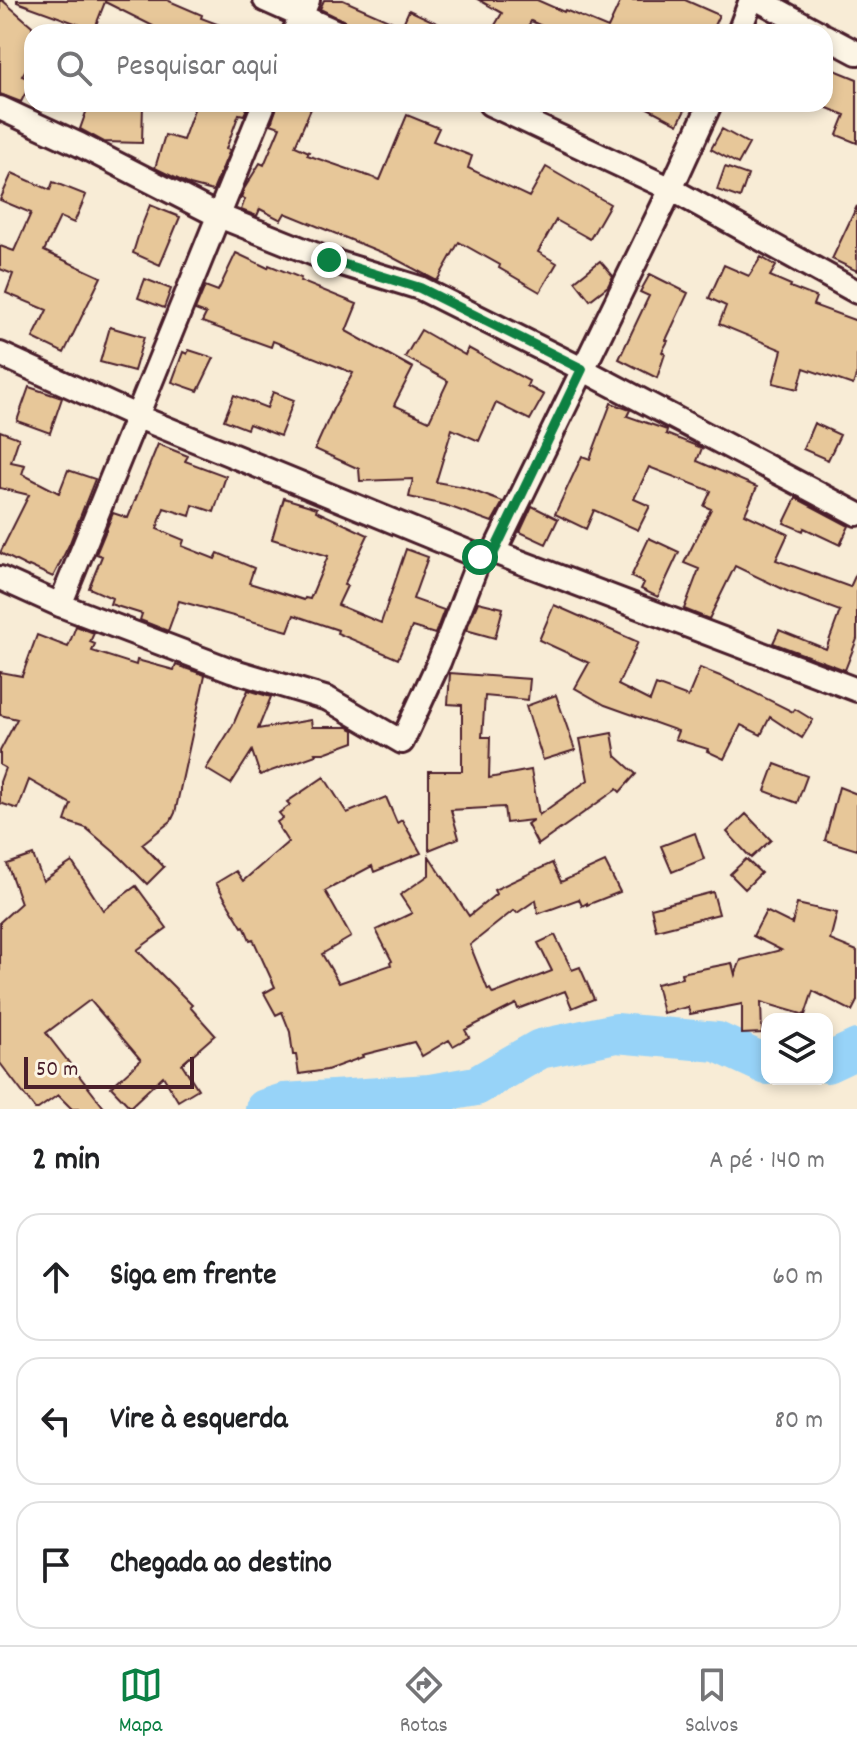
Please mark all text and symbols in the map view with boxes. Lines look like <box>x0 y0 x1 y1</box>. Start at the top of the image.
search box <box>24 24 833 112</box>
icon: search <box>52 46 96 90</box>
text: Pesquisar aqui <box>116 47 278 90</box>
route end <box>311 242 347 278</box>
route start <box>462 539 498 575</box>
map controls <box>761 1013 833 1085</box>
button: layers <box>761 1013 833 1085</box>
scale bar <box>24 1053 194 1089</box>
text: 50 m <box>36 1055 78 1086</box>
text: 2 min <box>32 1137 100 1186</box>
text: A pé · 140 m <box>709 1143 825 1180</box>
icon: ahead <box>34 1255 78 1299</box>
text: Siga em frente <box>110 1256 277 1299</box>
text: 60 m <box>772 1259 823 1296</box>
icon: left <box>34 1399 78 1443</box>
text: Vire à esquerda <box>110 1400 288 1443</box>
text: 80 m <box>775 1403 823 1440</box>
icon: arrive <box>34 1543 78 1587</box>
text: Chegada ao destino <box>110 1544 332 1587</box>
tab: Mapa <box>119 1663 163 1742</box>
tab: Rotas <box>400 1663 448 1742</box>
tab: Salvos <box>685 1663 738 1742</box>

